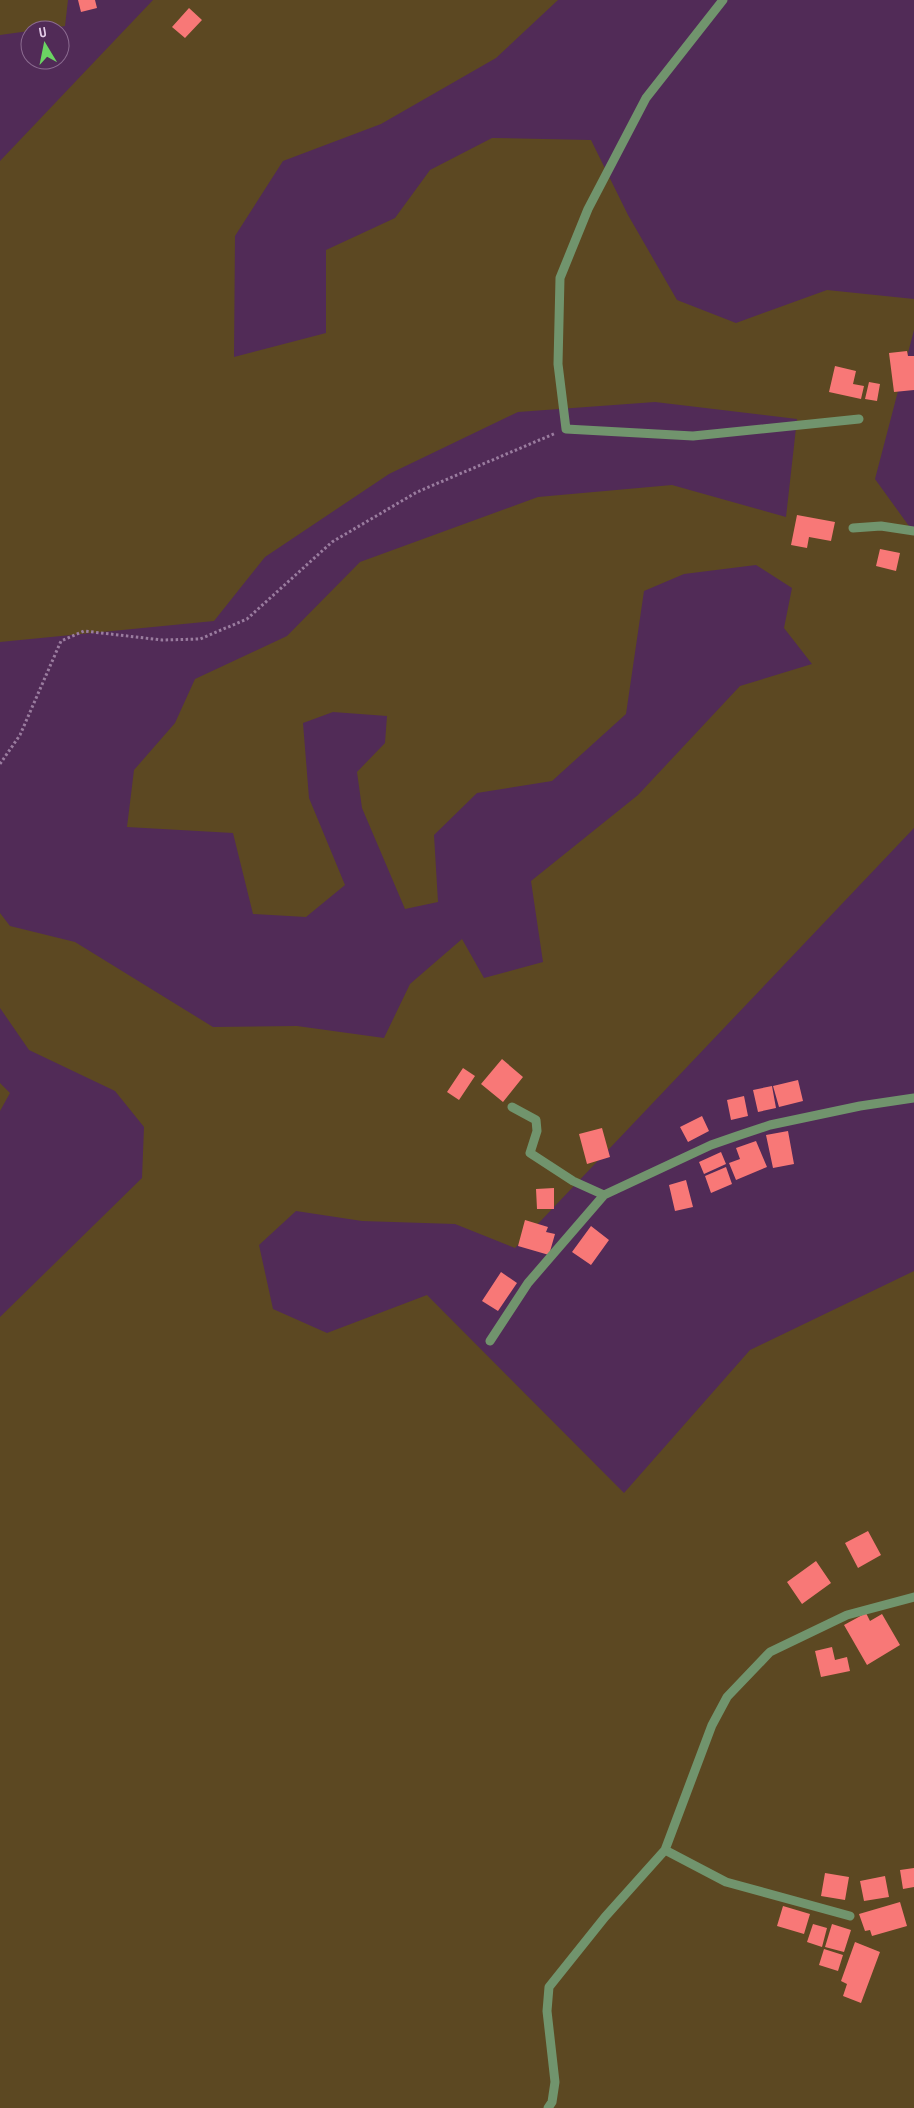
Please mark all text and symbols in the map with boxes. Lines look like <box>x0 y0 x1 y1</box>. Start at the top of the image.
north arrow <box>20 20 70 70</box>
text: U <box>38 23 48 42</box>

